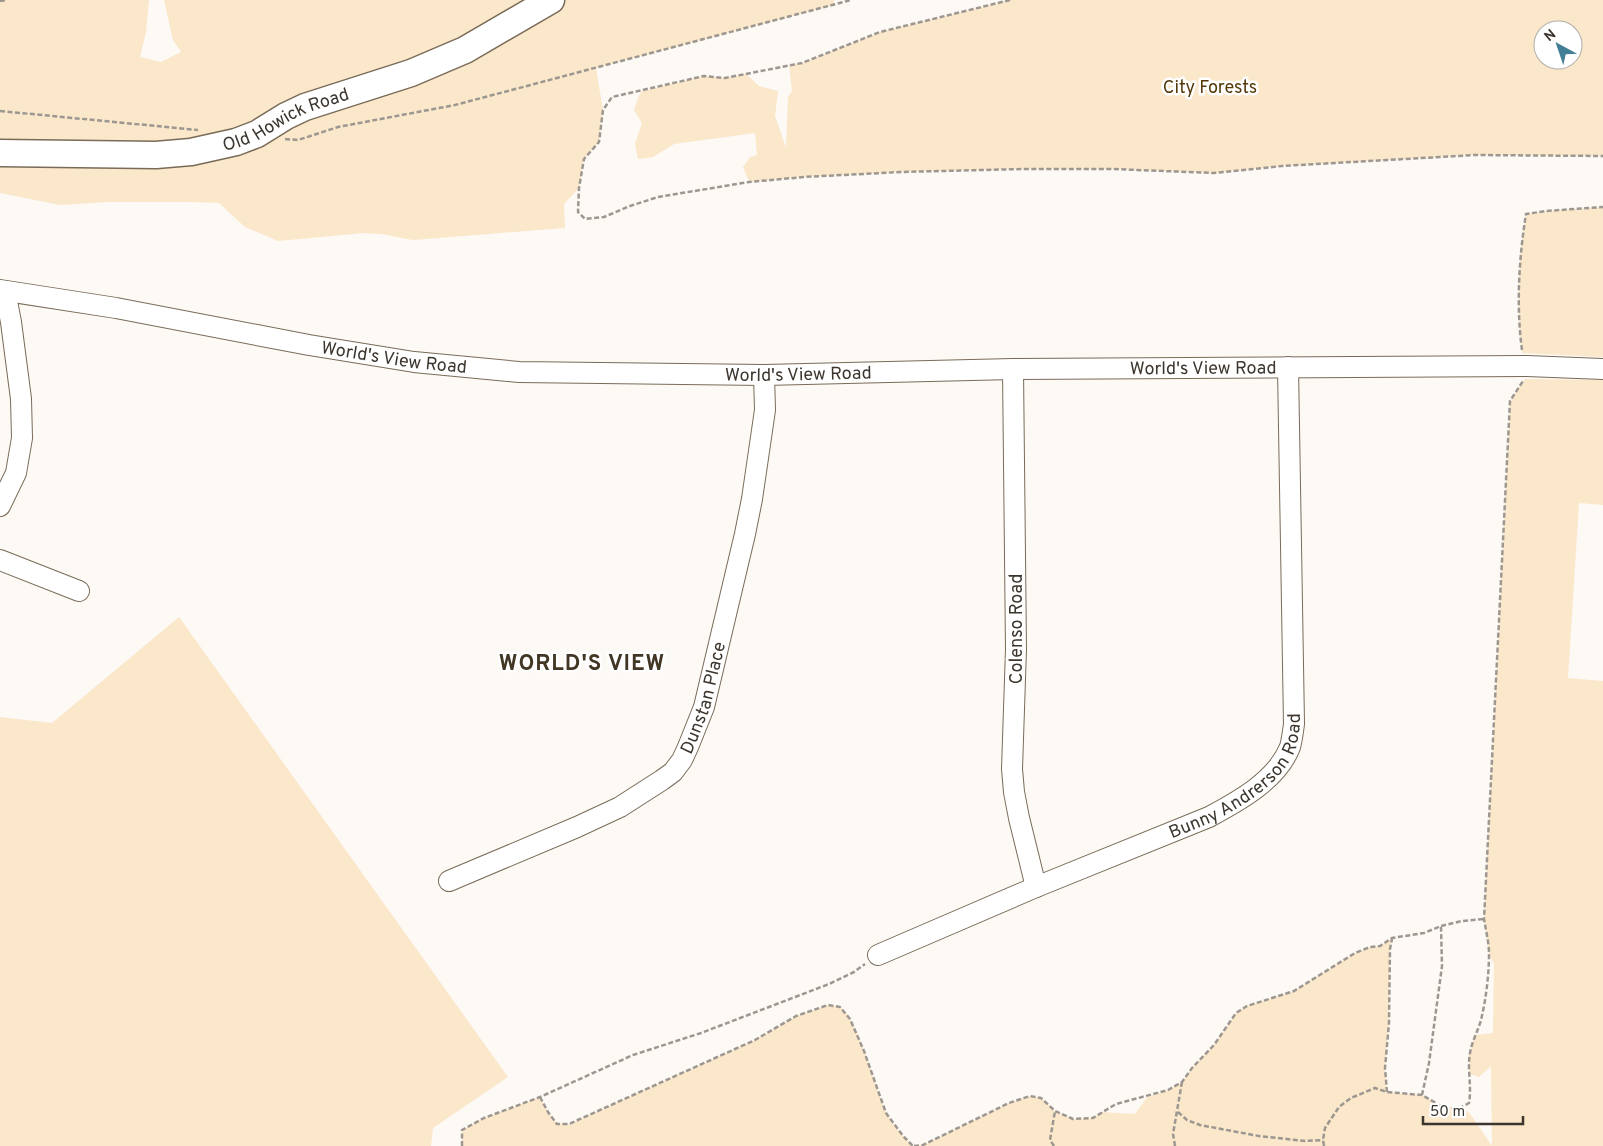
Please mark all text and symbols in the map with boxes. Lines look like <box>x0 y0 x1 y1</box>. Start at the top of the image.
north arrow <box>1533 20 1583 70</box>
text: N <box>1541 26 1560 46</box>
park label: City Forests <box>1163 77 1257 100</box>
street label: Old Howick Road <box>221 84 352 158</box>
street label: World's View Road <box>319 337 468 380</box>
street label: World's View Road <box>1130 357 1277 381</box>
street label: World's View Road <box>725 362 872 388</box>
street label: Colenso Road <box>1006 574 1029 684</box>
street label: Dunstan Place <box>676 640 732 758</box>
district label: WORLD'S VIEW <box>499 651 665 678</box>
street label: Bunny Andrerson Road <box>1166 713 1307 845</box>
scale bar <box>1423 1094 1523 1126</box>
text: 50 m <box>1430 1103 1465 1122</box>

